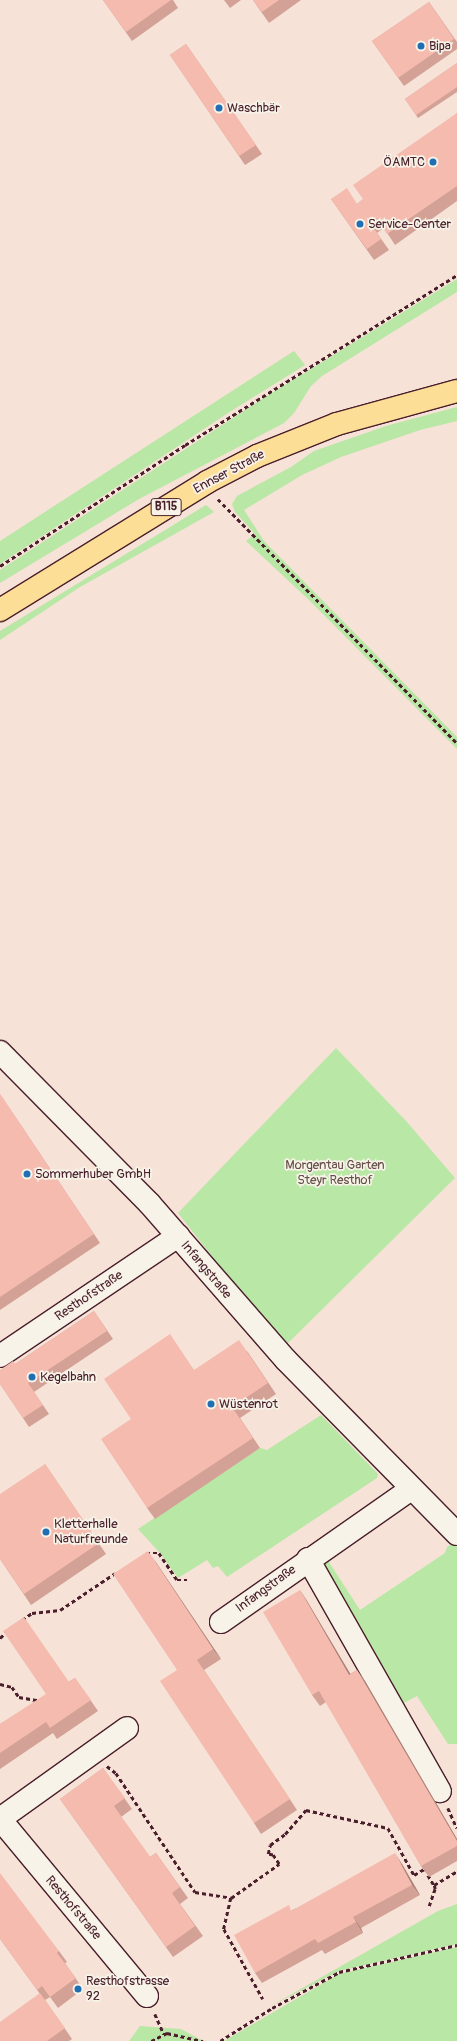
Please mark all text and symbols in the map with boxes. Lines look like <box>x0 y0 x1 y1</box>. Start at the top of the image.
place label: Bipa <box>429 38 451 54</box>
marker: Bipa <box>416 41 426 51</box>
place label: Waschbär <box>227 100 280 116</box>
marker: Waschbär <box>214 103 224 113</box>
place label: ÖAMTC <box>383 154 425 170</box>
marker: ÖAMTC <box>428 157 438 167</box>
place label: Service-Center <box>368 216 451 232</box>
marker: Service-Center <box>355 219 365 229</box>
street label: Ennser Straße <box>191 447 267 497</box>
road number: B115 <box>150 497 182 517</box>
park label: Morgentau Garten Steyr Resthof <box>285 1158 385 1189</box>
place label: Sommerhuber GmbH <box>35 1166 151 1182</box>
marker: Sommerhuber GmbH <box>22 1169 32 1179</box>
street label: Infangstraße <box>177 1238 235 1302</box>
street label: Resthofstraße <box>52 1268 126 1324</box>
place label: Kegelbahn <box>40 1369 96 1385</box>
marker: Kegelbahn <box>27 1372 37 1382</box>
place label: Wüstenrot <box>219 1396 278 1412</box>
marker: Wüstenrot <box>206 1399 216 1409</box>
place label: Kletterhalle Naturfreunde <box>54 1517 128 1548</box>
marker: Kletterhalle Naturfreunde <box>41 1527 51 1537</box>
street label: Infangstraße <box>233 1562 299 1616</box>
street label: Resthofstraße <box>42 1873 104 1943</box>
place label: Resthofstrasse 92 <box>86 1974 169 2005</box>
marker: Resthofstrasse 92 <box>73 1984 83 1994</box>

